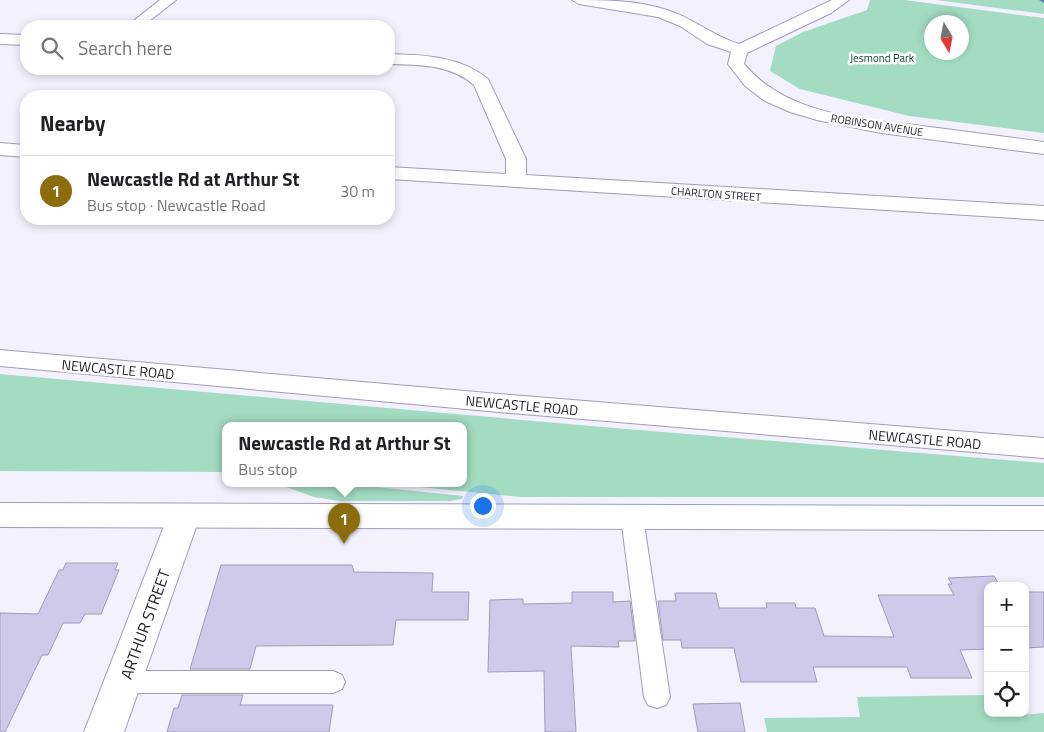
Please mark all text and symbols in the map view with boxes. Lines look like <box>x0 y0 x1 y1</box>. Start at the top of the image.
north arrow <box>924 15 969 60</box>
search box <box>20 20 395 75</box>
text: Search here <box>78 33 172 62</box>
icon: search <box>38 34 66 62</box>
park label: Jesmond Park <box>850 50 915 66</box>
text: Nearby <box>40 107 105 139</box>
street label: ROBINSON AVENUE <box>830 110 924 140</box>
text: Newcastle Rd at Arthur St <box>87 164 299 193</box>
text: 1 <box>52 179 60 203</box>
text: 30 m <box>340 179 375 203</box>
street label: CHARLTON STREET <box>670 183 762 205</box>
text: Bus stop · Newcastle Road <box>87 193 266 217</box>
street label: NEWCASTLE ROAD <box>61 354 175 384</box>
street label: NEWCASTLE ROAD <box>465 390 579 420</box>
popup <box>222 422 467 487</box>
street label: NEWCASTLE ROAD <box>868 424 982 454</box>
text: Newcastle Rd at Arthur St <box>238 428 451 457</box>
text: Bus stop <box>238 457 298 481</box>
your location <box>470 493 496 519</box>
pin: 1 <box>328 503 360 544</box>
street label: ARTHUR STREET <box>114 565 176 682</box>
map controls <box>984 582 1029 717</box>
button: + <box>984 582 1029 627</box>
button: − <box>984 627 1029 672</box>
button: locate <box>984 672 1029 717</box>

